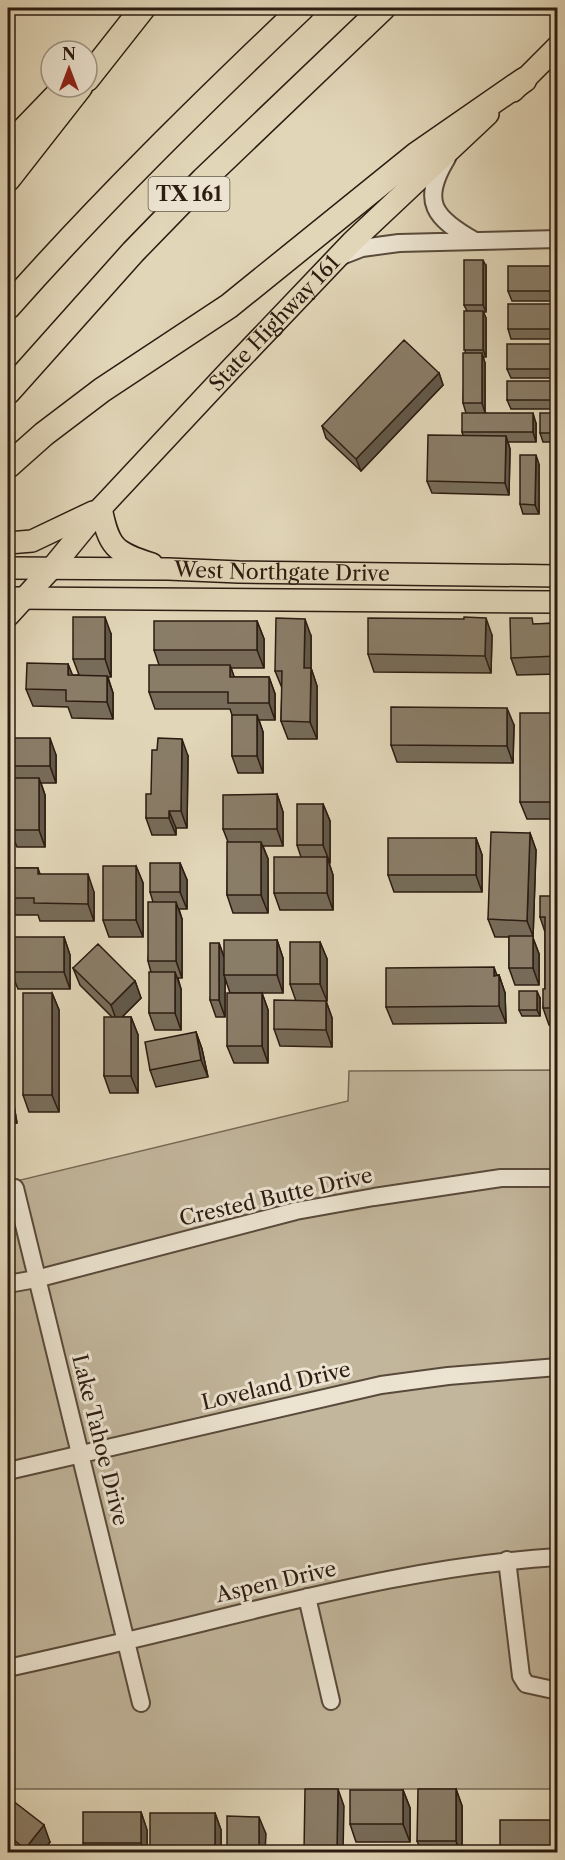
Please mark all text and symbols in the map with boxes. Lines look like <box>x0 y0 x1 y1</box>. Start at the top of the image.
north arrow <box>39 39 99 99</box>
text: N <box>62 44 76 64</box>
road number: TX 161 <box>148 177 230 211</box>
street label: State Highway 161 <box>204 250 345 396</box>
street label: West Northgate Drive <box>173 556 390 586</box>
street label: Crested Butte Drive <box>177 1162 375 1231</box>
street label: Lake Tahoe Drive <box>67 1352 134 1528</box>
street label: Loveland Drive <box>199 1356 353 1415</box>
street label: Aspen Drive <box>212 1556 338 1608</box>

